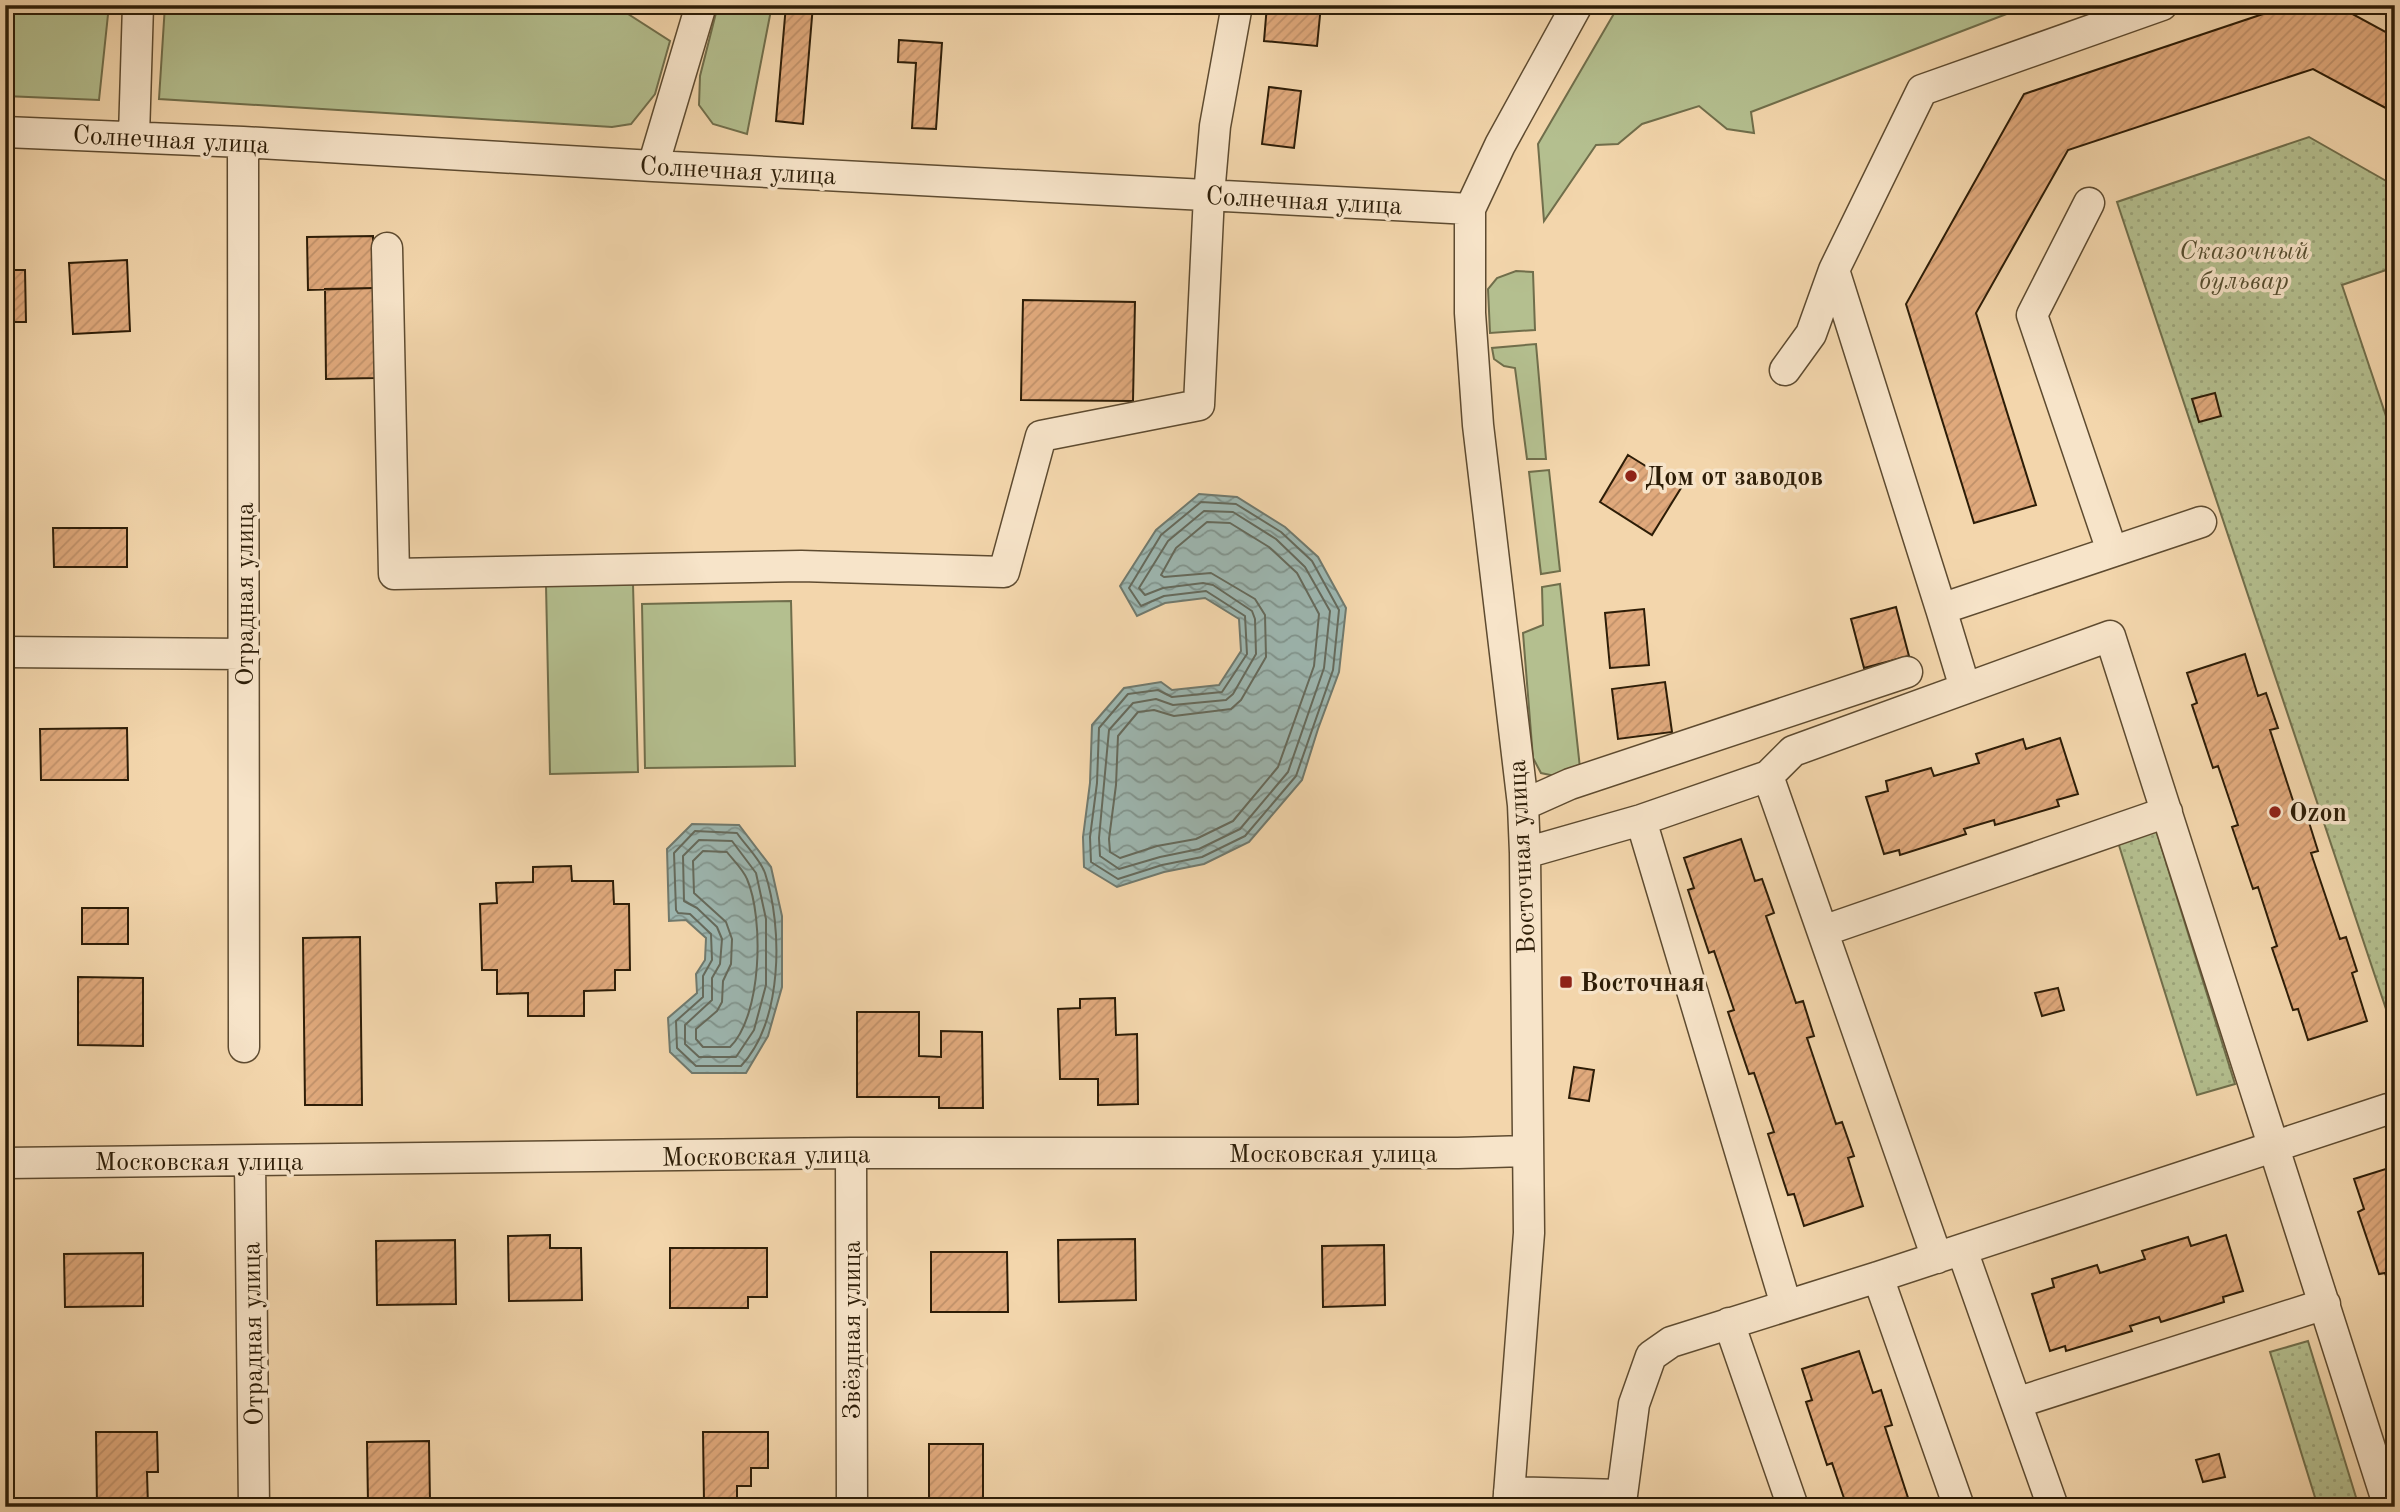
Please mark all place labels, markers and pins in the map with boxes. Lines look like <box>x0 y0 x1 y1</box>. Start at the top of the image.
place label: Дом от заводов <box>1645 465 1823 491</box>
marker: Дом от заводов <box>1623 468 1639 484</box>
place label: Ozon <box>2289 801 2347 827</box>
marker: Ozon <box>2267 804 2283 820</box>
place label: Восточная <box>1580 971 1705 997</box>
marker: Восточная <box>1558 974 1574 990</box>

